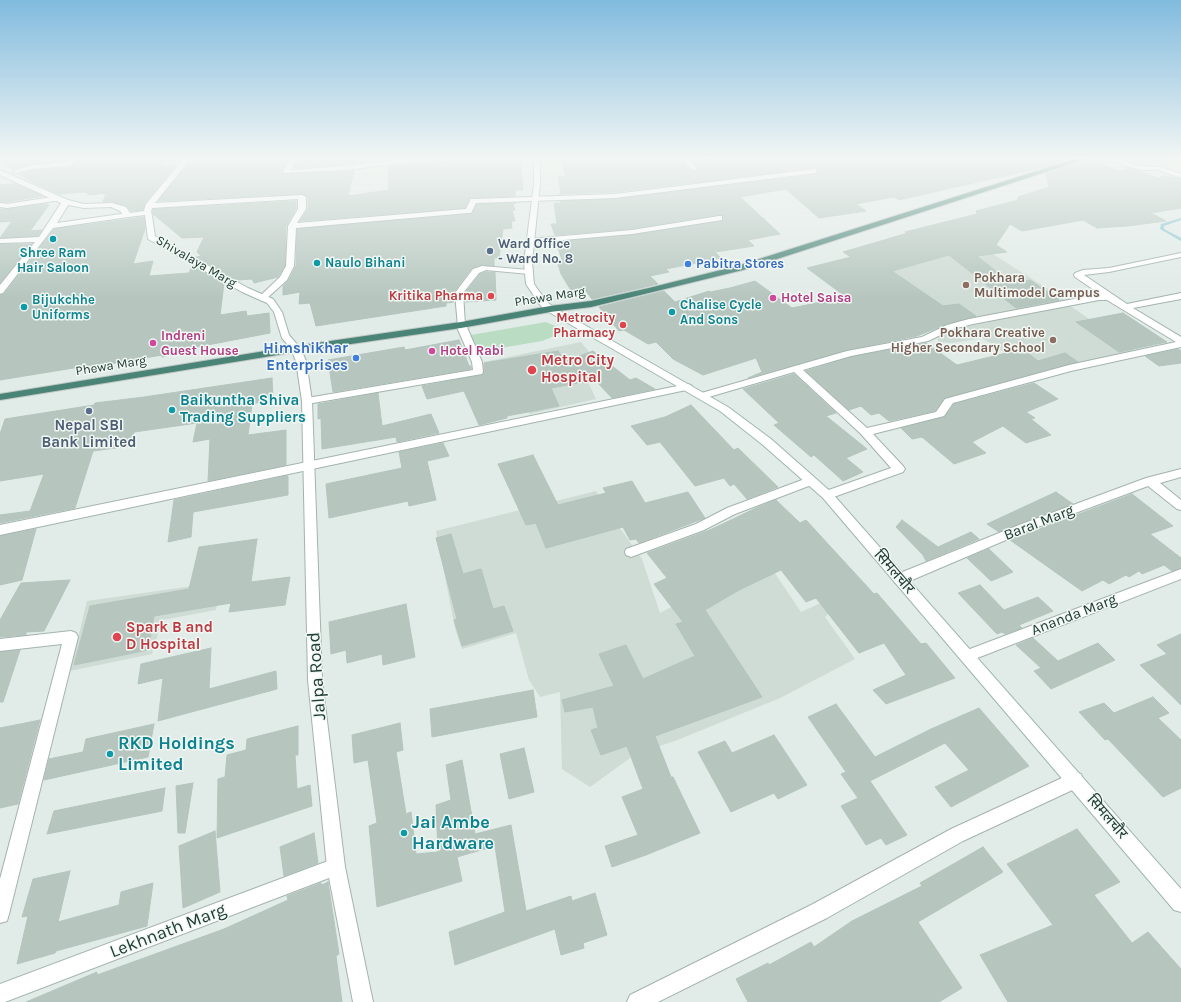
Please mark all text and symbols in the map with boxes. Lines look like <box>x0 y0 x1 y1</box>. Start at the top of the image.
street label: Shivalaya Marg <box>153 233 239 291</box>
marker: Shree Ram Hair Saloon <box>48 234 58 244</box>
place label: Ward Office - Ward No. 8 <box>498 236 573 267</box>
place label: Shree Ram Hair Saloon <box>17 245 89 276</box>
marker: Ward Office - Ward No. 8 <box>485 246 495 256</box>
place label: Naulo Bihani <box>325 255 405 271</box>
place label: Pabitra Stores <box>696 256 784 272</box>
marker: Naulo Bihani <box>312 258 322 268</box>
marker: Pabitra Stores <box>683 259 693 269</box>
place label: Pokhara Multimodel Campus <box>974 270 1100 301</box>
marker: Pokhara Multimodel Campus <box>961 280 971 290</box>
street label: Phewa Marg <box>514 284 586 310</box>
place label: Kritika Pharma <box>389 288 483 304</box>
place label: Hotel Saisa <box>781 290 851 306</box>
marker: Kritika Pharma <box>486 291 496 301</box>
place label: Bijukchhe Uniforms <box>32 292 95 323</box>
marker: Hotel Saisa <box>768 293 778 303</box>
place label: Chalise Cycle And Sons <box>680 297 762 328</box>
marker: Bijukchhe Uniforms <box>19 302 29 312</box>
marker: Chalise Cycle And Sons <box>667 307 677 317</box>
place label: Metrocity Pharmacy <box>553 310 615 341</box>
marker: Metrocity Pharmacy <box>618 320 628 330</box>
place label: Pokhara Creative Higher Secondary School <box>891 325 1045 356</box>
place label: Indreni Guest House <box>161 328 239 359</box>
marker: Pokhara Creative Higher Secondary School <box>1048 335 1058 345</box>
marker: Indreni Guest House <box>148 338 158 348</box>
place label: Himshikhar Enterprises <box>263 340 348 375</box>
place label: Hotel Rabi <box>440 343 504 359</box>
marker: Hotel Rabi <box>427 346 437 356</box>
place label: Metro City Hospital <box>541 352 614 387</box>
street label: Phewa Marg <box>75 353 147 379</box>
marker: Himshikhar Enterprises <box>351 353 361 363</box>
marker: Metro City Hospital <box>526 364 538 376</box>
place label: Baikuntha Shiva Trading Suppliers <box>180 392 306 427</box>
marker: Baikuntha Shiva Trading Suppliers <box>167 405 177 415</box>
marker: Nepal SBI Bank Limited <box>84 406 94 416</box>
place label: Nepal SBI Bank Limited <box>41 417 137 452</box>
street label: Baral Marg <box>1001 501 1077 545</box>
street label: सिमलचौर <box>870 546 918 598</box>
street label: Ananda Marg <box>1029 590 1119 640</box>
place label: Spark B and D Hospital <box>126 619 213 654</box>
marker: Spark B and D Hospital <box>111 631 123 643</box>
street label: Jalpa Road <box>303 631 331 721</box>
place label: RKD Holdings Limited <box>118 733 235 776</box>
marker: RKD Holdings Limited <box>105 749 115 759</box>
street label: सिमलचौर <box>1083 791 1131 843</box>
place label: Jai Ambe Hardware <box>412 812 494 854</box>
marker: Jai Ambe Hardware <box>399 828 409 838</box>
street label: Lekhnath Marg <box>107 899 229 963</box>

